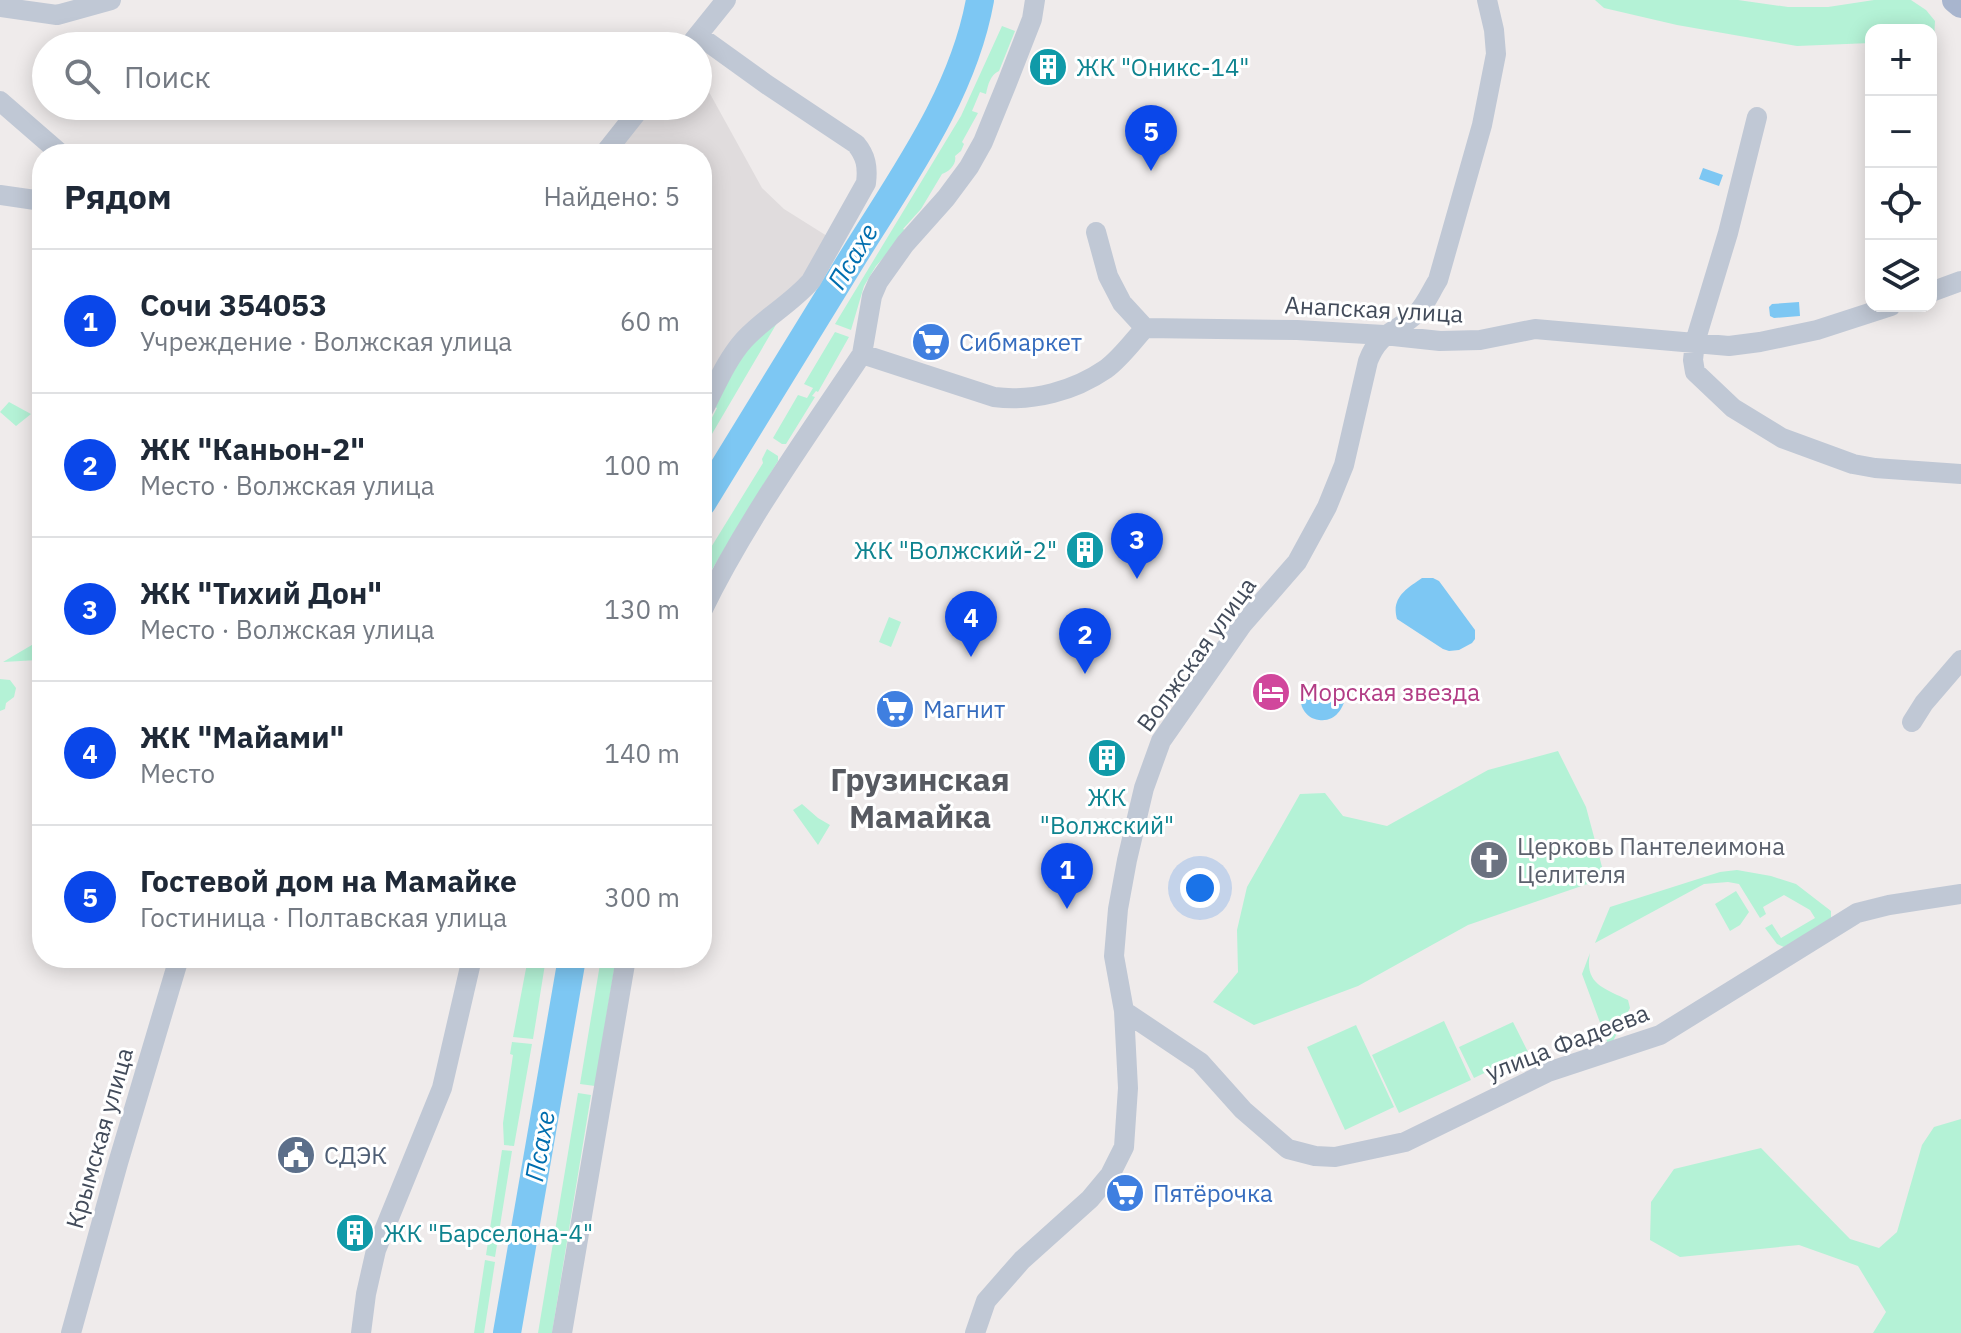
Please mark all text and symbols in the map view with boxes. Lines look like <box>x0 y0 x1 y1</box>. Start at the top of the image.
map controls <box>1865 24 1937 312</box>
button: + <box>1865 24 1937 96</box>
search box <box>32 32 712 120</box>
building icon: ЖК "Оникс-14" <box>1027 46 1069 88</box>
place label: ЖК "Оникс-14" <box>1076 51 1249 83</box>
icon: search <box>60 54 104 98</box>
text: Поиск <box>124 57 211 96</box>
button: − <box>1865 96 1937 168</box>
pin: 5 <box>1125 105 1177 171</box>
button: locate <box>1865 168 1937 240</box>
text: Рядом <box>64 174 172 218</box>
text: Найдено: 5 <box>543 179 680 213</box>
water label: Псахе <box>819 217 885 295</box>
button: layers <box>1865 240 1937 312</box>
text: Сочи 354053 <box>140 285 327 324</box>
street label: Анапская улица <box>1284 288 1464 330</box>
text: 1 <box>82 304 98 338</box>
text: 60 m <box>620 304 680 338</box>
supermarket icon: Сибмаркет <box>910 321 952 363</box>
text: Учреждение · Волжская улица <box>140 324 512 358</box>
place label: Сибмаркет <box>959 326 1082 358</box>
text: ЖК "Каньон-2" <box>140 429 365 468</box>
text: 2 <box>82 448 98 482</box>
text: 100 m <box>604 448 680 482</box>
text: Место · Волжская улица <box>140 468 435 502</box>
pin: 3 <box>1111 513 1163 579</box>
building icon: ЖК "Волжский-2" <box>1064 529 1106 571</box>
place label: ЖК "Волжский-2" <box>854 534 1057 566</box>
street label: Волжская улица <box>1129 570 1263 738</box>
text: ЖК "Тихий Дон" <box>140 573 382 612</box>
pin: 4 <box>945 591 997 657</box>
text: 3 <box>82 592 98 626</box>
text: 130 m <box>604 592 680 626</box>
pin: 2 <box>1059 608 1111 674</box>
text: Место · Волжская улица <box>140 612 435 646</box>
hotel icon: Морская звезда <box>1250 671 1292 713</box>
place label: Морская звезда <box>1299 676 1480 708</box>
supermarket icon: Магнит <box>874 688 916 730</box>
place label: Магнит <box>923 693 1005 725</box>
text: ЖК "Майами" <box>140 717 344 756</box>
text: 4 <box>82 736 98 770</box>
text: 140 m <box>604 736 680 770</box>
building icon: ЖК "Волжский" <box>1086 737 1128 779</box>
text: Место <box>140 756 215 790</box>
district label: Грузинская Мамайка <box>830 758 1010 837</box>
place label: ЖК "Волжский" <box>1040 781 1174 841</box>
place label: Церковь Пантелеимона Целителя <box>1517 830 1785 890</box>
church icon: Церковь Пантелеимона Целителя <box>1468 839 1510 881</box>
pin: 1 <box>1041 843 1093 909</box>
text: Гостевой дом на Мамайке <box>140 861 517 900</box>
your location <box>1180 868 1220 908</box>
text: 5 <box>82 880 98 914</box>
text: 300 m <box>604 880 680 914</box>
text: Гостиница · Полтавская улица <box>140 900 507 934</box>
street label: улица Фадеева <box>1481 996 1653 1088</box>
street label: Крымская улица <box>58 1044 140 1232</box>
water label: Псахе <box>516 1108 562 1184</box>
public building icon: СДЭК <box>275 1134 317 1176</box>
place label: СДЭК <box>324 1139 387 1171</box>
supermarket icon: Пятёрочка <box>1104 1172 1146 1214</box>
place label: Пятёрочка <box>1153 1177 1273 1209</box>
building icon: ЖК "Барселона-4" <box>334 1212 376 1254</box>
place label: ЖК "Барселона-4" <box>383 1217 593 1249</box>

